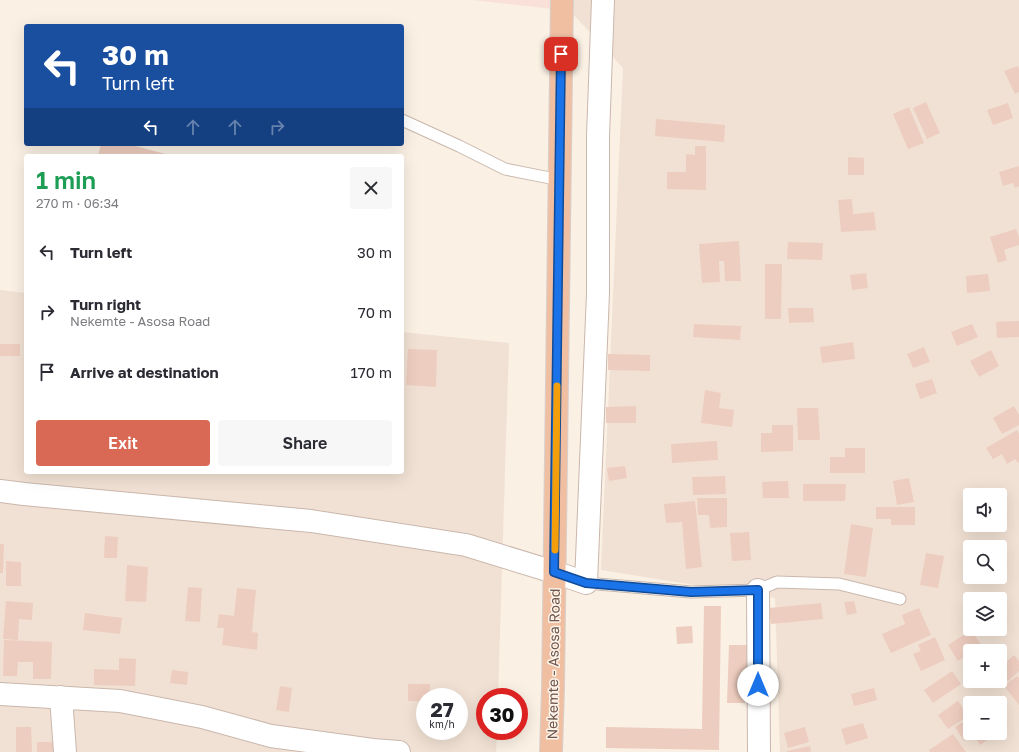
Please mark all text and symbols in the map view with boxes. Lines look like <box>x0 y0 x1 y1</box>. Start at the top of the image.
pin <box>544 37 578 71</box>
text: 30 m <box>102 38 169 71</box>
icon: left <box>36 40 88 92</box>
icon: arrive <box>550 43 572 65</box>
text: Turn left <box>102 72 175 94</box>
icon: left <box>140 116 162 138</box>
icon: ahead <box>182 116 204 138</box>
icon: ahead <box>224 116 246 138</box>
icon: right <box>266 116 288 138</box>
text: 1 min <box>36 165 96 194</box>
button: close <box>350 167 392 209</box>
text: 270 m · 06:34 <box>36 195 119 211</box>
icon: left <box>36 241 58 263</box>
text: Turn left <box>70 243 132 261</box>
text: 30 m <box>357 243 392 261</box>
text: Turn right <box>70 295 141 313</box>
icon: right <box>36 301 58 323</box>
text: 70 m <box>358 303 392 321</box>
text: Nekemte - Asosa Road <box>70 313 210 329</box>
icon: arrive <box>36 361 58 383</box>
text: Arrive at destination <box>70 363 219 381</box>
text: 170 m <box>350 363 392 381</box>
button: Exit <box>36 420 210 466</box>
button: Share <box>218 420 392 466</box>
map controls <box>963 488 1007 740</box>
button: sound <box>963 488 1007 532</box>
button: search <box>963 540 1007 584</box>
street label: Nekemte - Asosa Road <box>543 588 563 740</box>
button: layers <box>963 592 1007 636</box>
button: + <box>963 644 1007 688</box>
position arrow <box>737 664 779 706</box>
speed limit sign: 30 <box>476 688 528 740</box>
button: − <box>963 696 1007 740</box>
text: 27 <box>430 697 454 721</box>
text: km/h <box>429 718 455 730</box>

